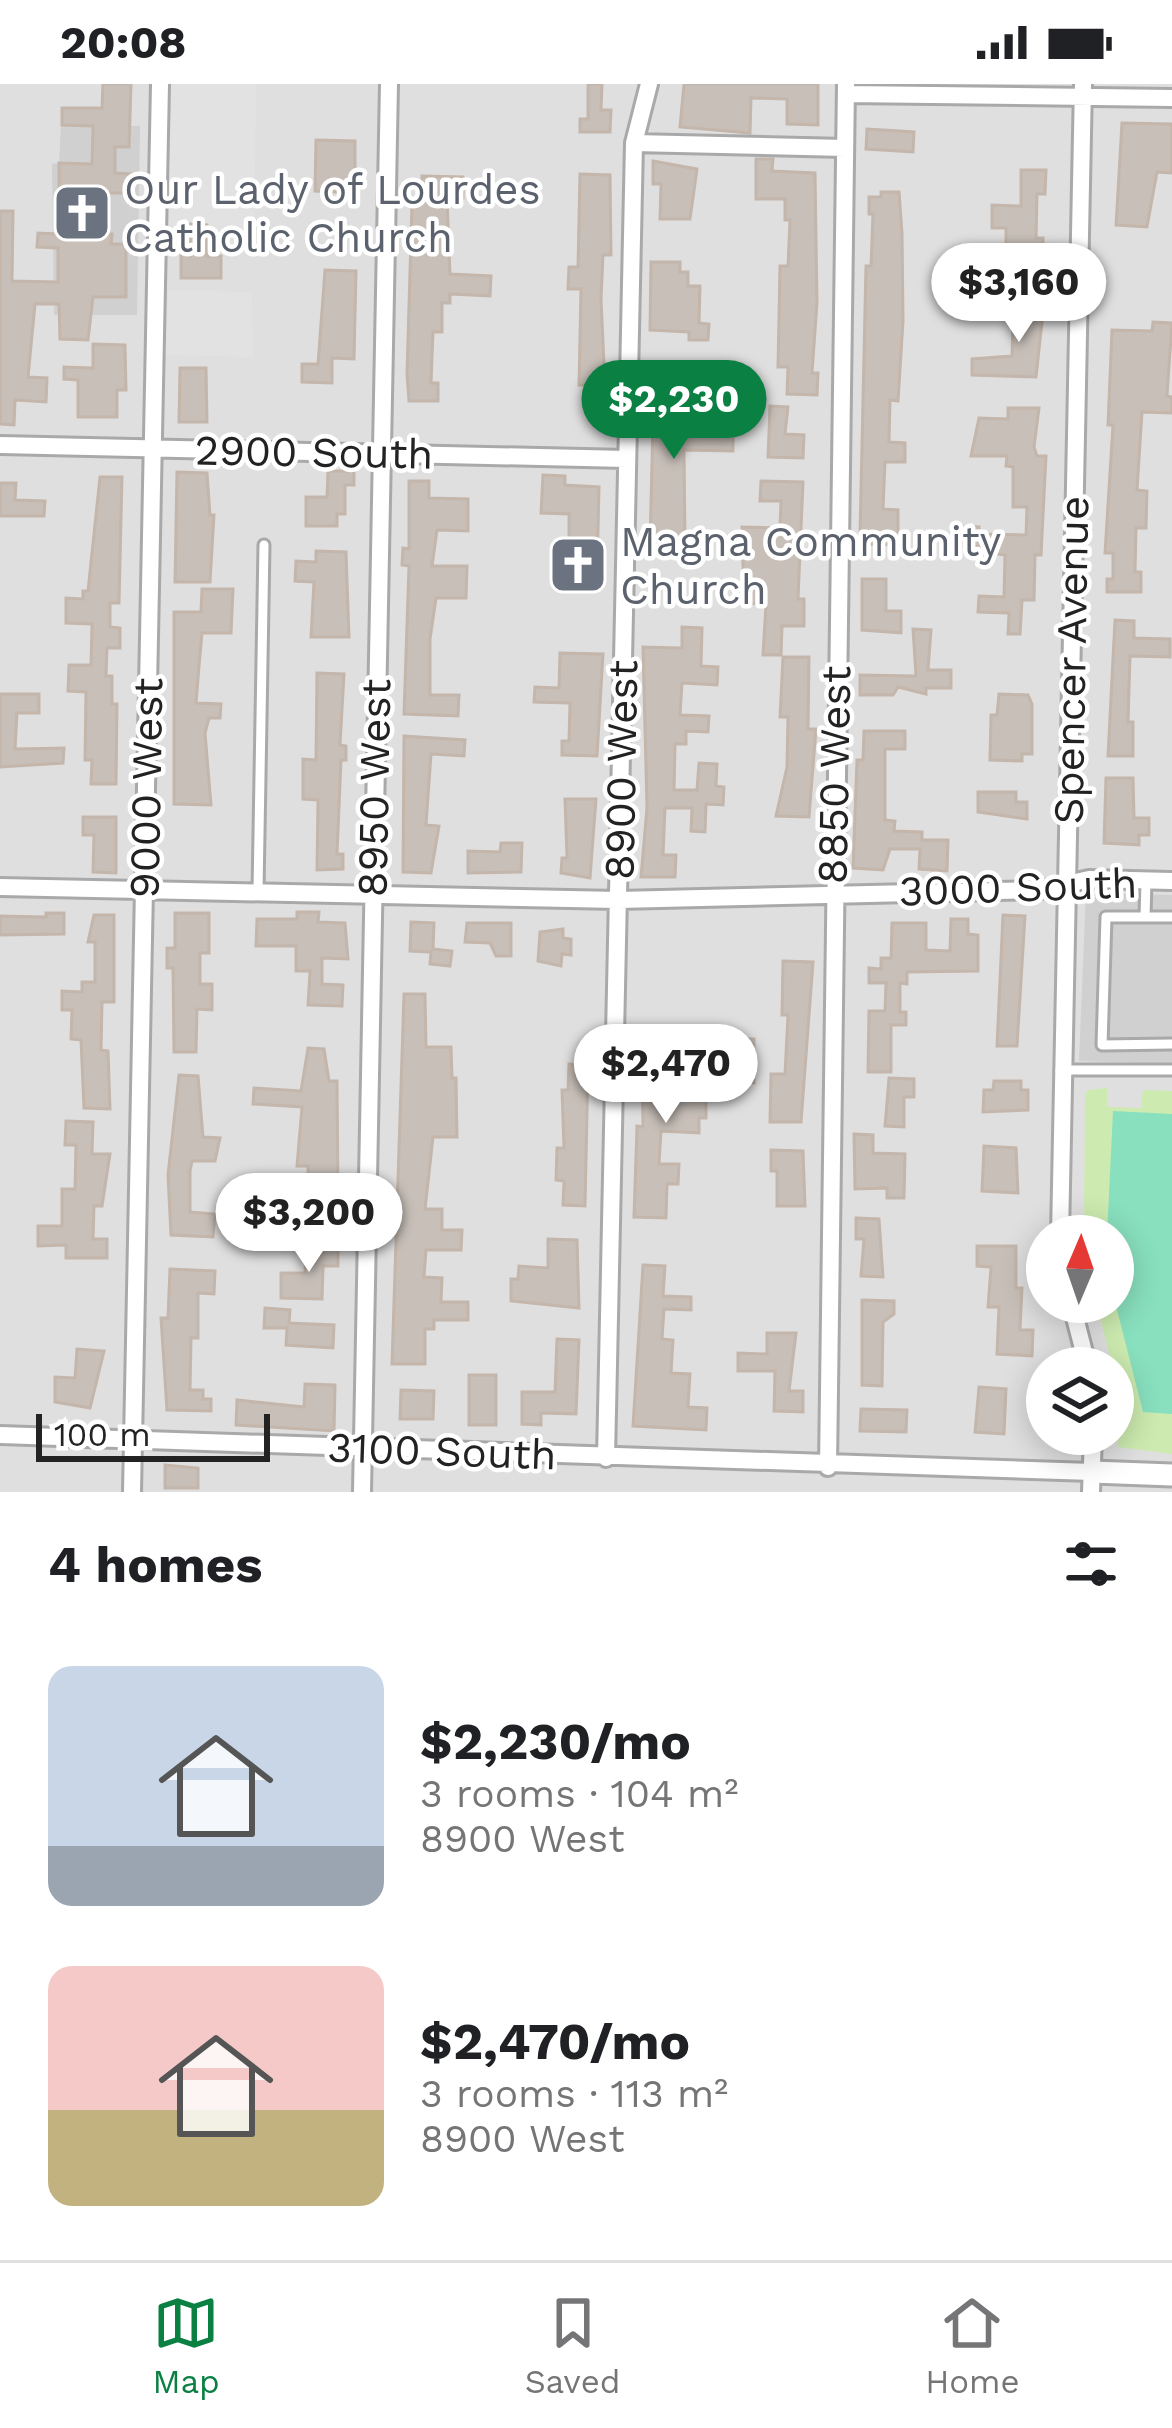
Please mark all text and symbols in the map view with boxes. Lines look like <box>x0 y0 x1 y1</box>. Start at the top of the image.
text: 20:08 <box>60 16 187 69</box>
place label: Our Lady of Lourdes Catholic Church <box>124 165 541 262</box>
church icon: Our Lady of Lourdes Catholic Church <box>51 182 113 244</box>
pin: $3,160 <box>921 243 1117 345</box>
text: $3,160 <box>958 259 1080 304</box>
pin: $2,230 <box>576 360 772 462</box>
text: $2,230 <box>608 376 740 421</box>
street label: 2900 South <box>194 425 434 479</box>
street label: Spencer Avenue <box>1044 495 1098 825</box>
place label: Magna Community Church <box>620 517 1002 614</box>
church icon: Magna Community Church <box>547 534 609 596</box>
street label: 8900 West <box>595 659 647 881</box>
street label: 8850 West <box>808 665 860 885</box>
street label: 9000 West <box>120 677 172 899</box>
street label: 8950 West <box>348 678 400 898</box>
street label: 3000 South <box>898 858 1138 916</box>
pin: $2,470 <box>568 1024 764 1126</box>
text: $2,470 <box>601 1040 731 1085</box>
pin: $3,200 <box>211 1173 407 1275</box>
text: $3,200 <box>243 1189 375 1234</box>
north arrow <box>1026 1215 1134 1323</box>
map controls <box>1026 1215 1134 1455</box>
button: layers <box>1026 1347 1134 1455</box>
scale bar <box>36 1408 270 1461</box>
text: 100 m <box>54 1415 151 1454</box>
street label: 3100 South <box>327 1423 557 1479</box>
icon: filters <box>1058 1531 1124 1597</box>
text: 4 homes <box>48 1535 262 1594</box>
text: $2,230/mo <box>420 1712 691 1771</box>
icon: home <box>144 1714 288 1858</box>
text: 3 rooms · 104 m² <box>420 1771 738 1816</box>
text: 8900 West <box>420 1816 625 1861</box>
text: $2,470/mo <box>420 2012 690 2071</box>
icon: home <box>144 2014 288 2158</box>
text: 3 rooms · 113 m² <box>420 2071 728 2116</box>
text: 8900 West <box>420 2116 625 2161</box>
tab: Map <box>152 2290 220 2401</box>
tab: Saved <box>525 2290 620 2401</box>
tab: Home <box>925 2290 1020 2401</box>

